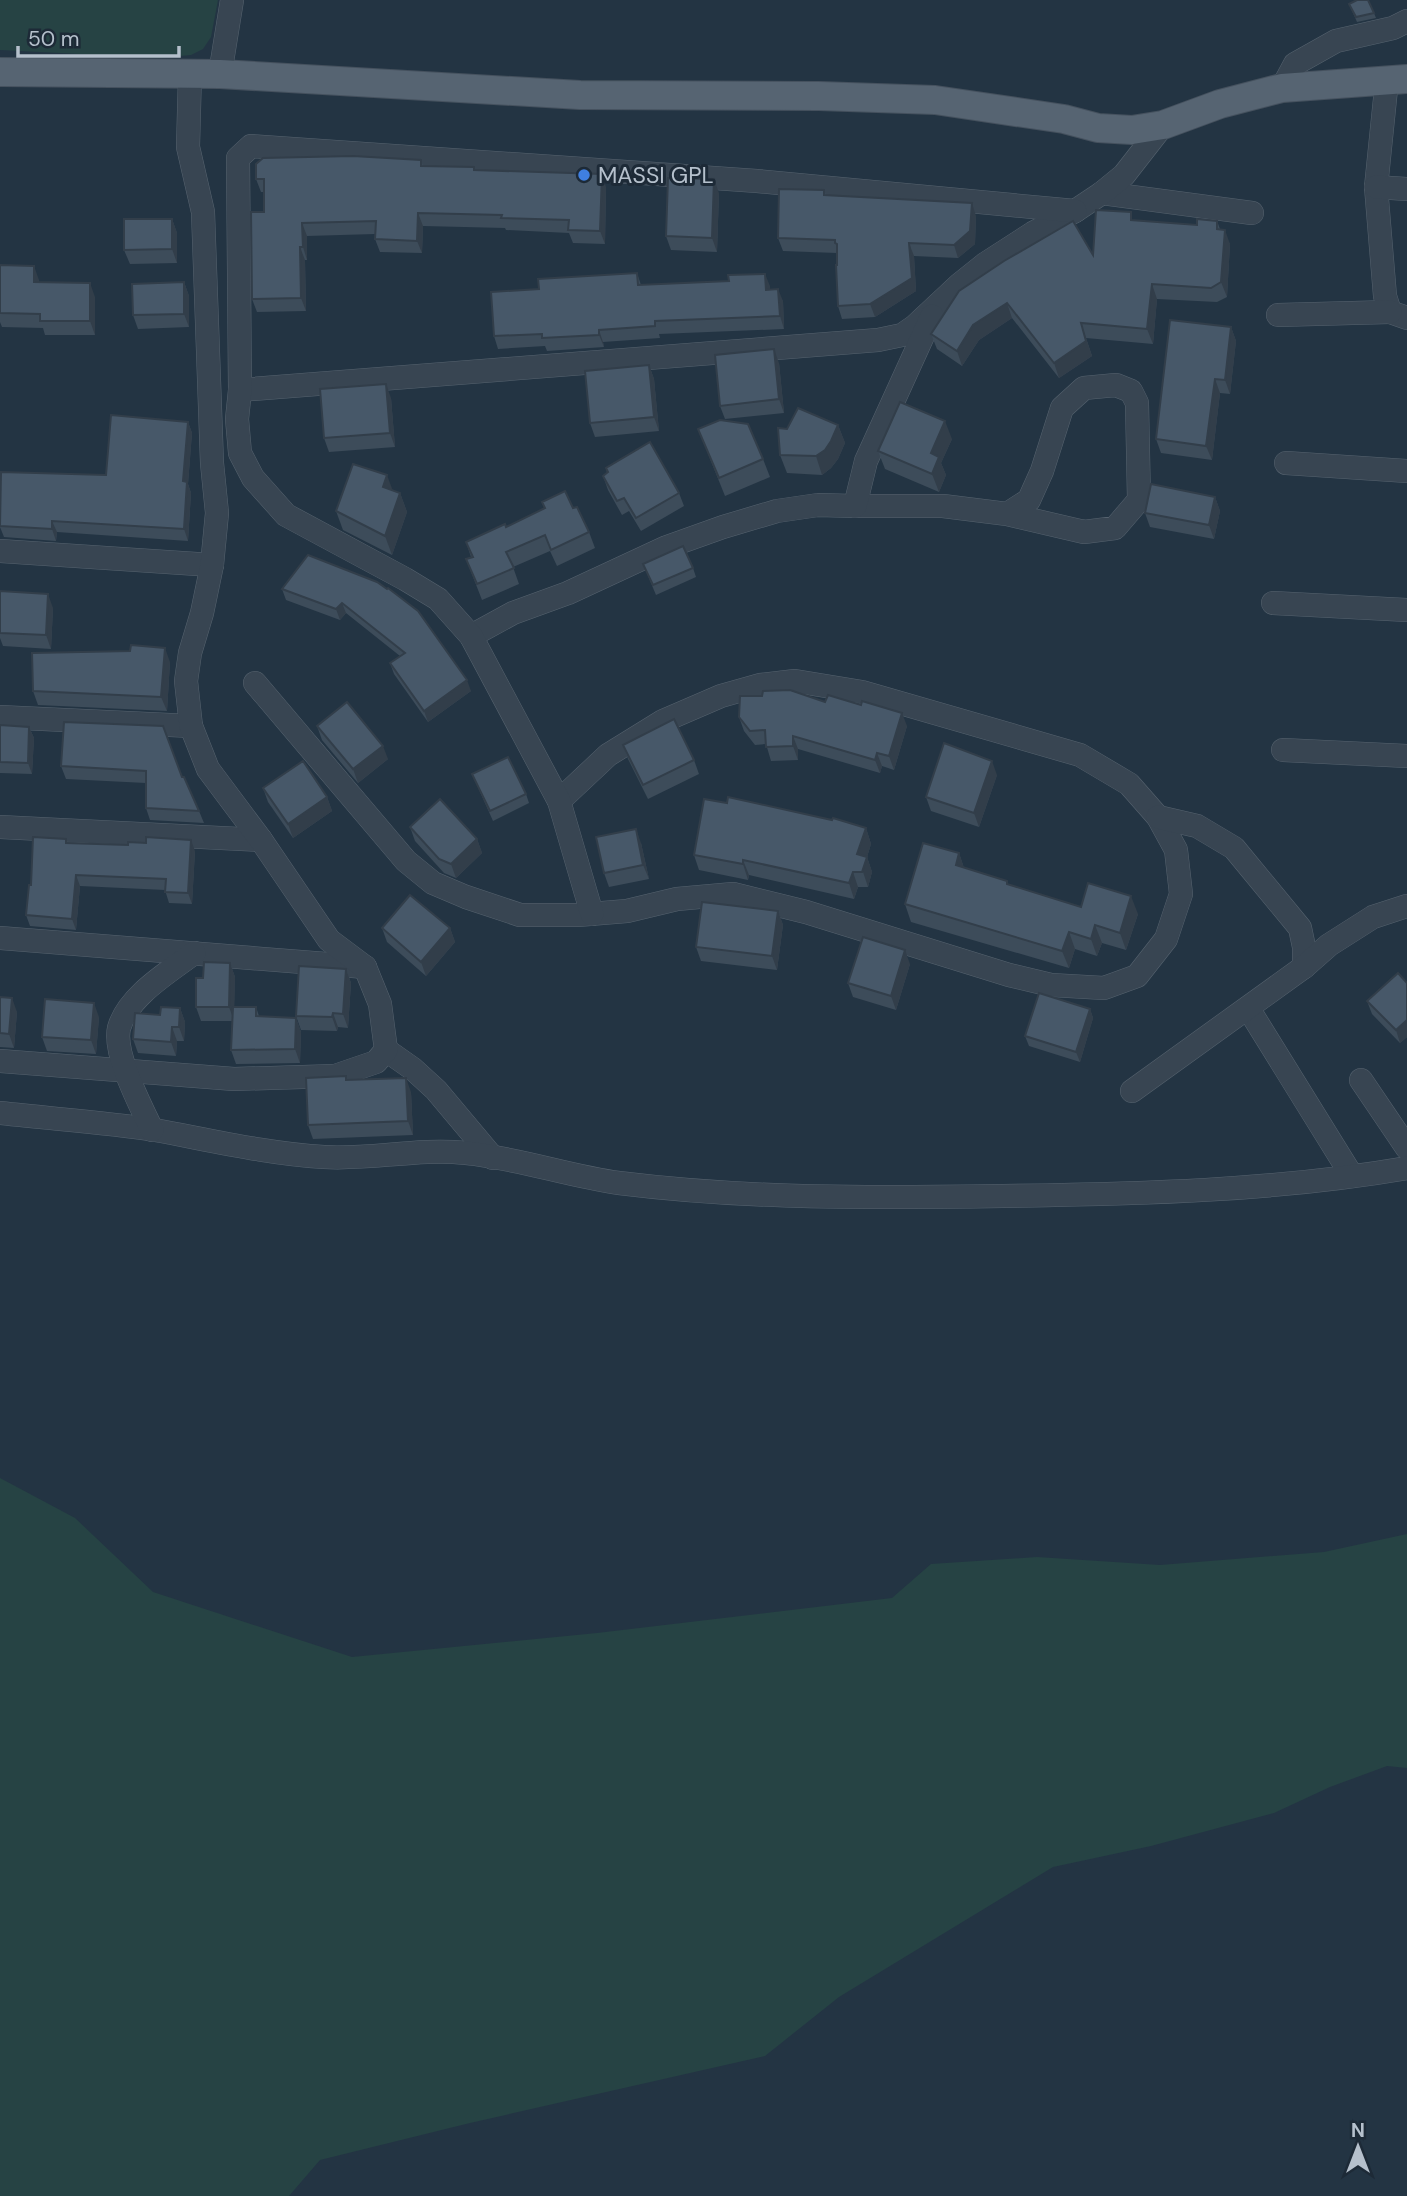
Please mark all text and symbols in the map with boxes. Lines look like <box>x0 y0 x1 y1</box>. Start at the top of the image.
scale bar <box>18 14 178 58</box>
text: 50 m <box>28 25 79 53</box>
place label: MASSI GPL <box>598 160 714 190</box>
marker: MASSI GPL <box>576 167 592 183</box>
north arrow <box>1323 2112 1393 2182</box>
text: N <box>1351 2118 1365 2143</box>

